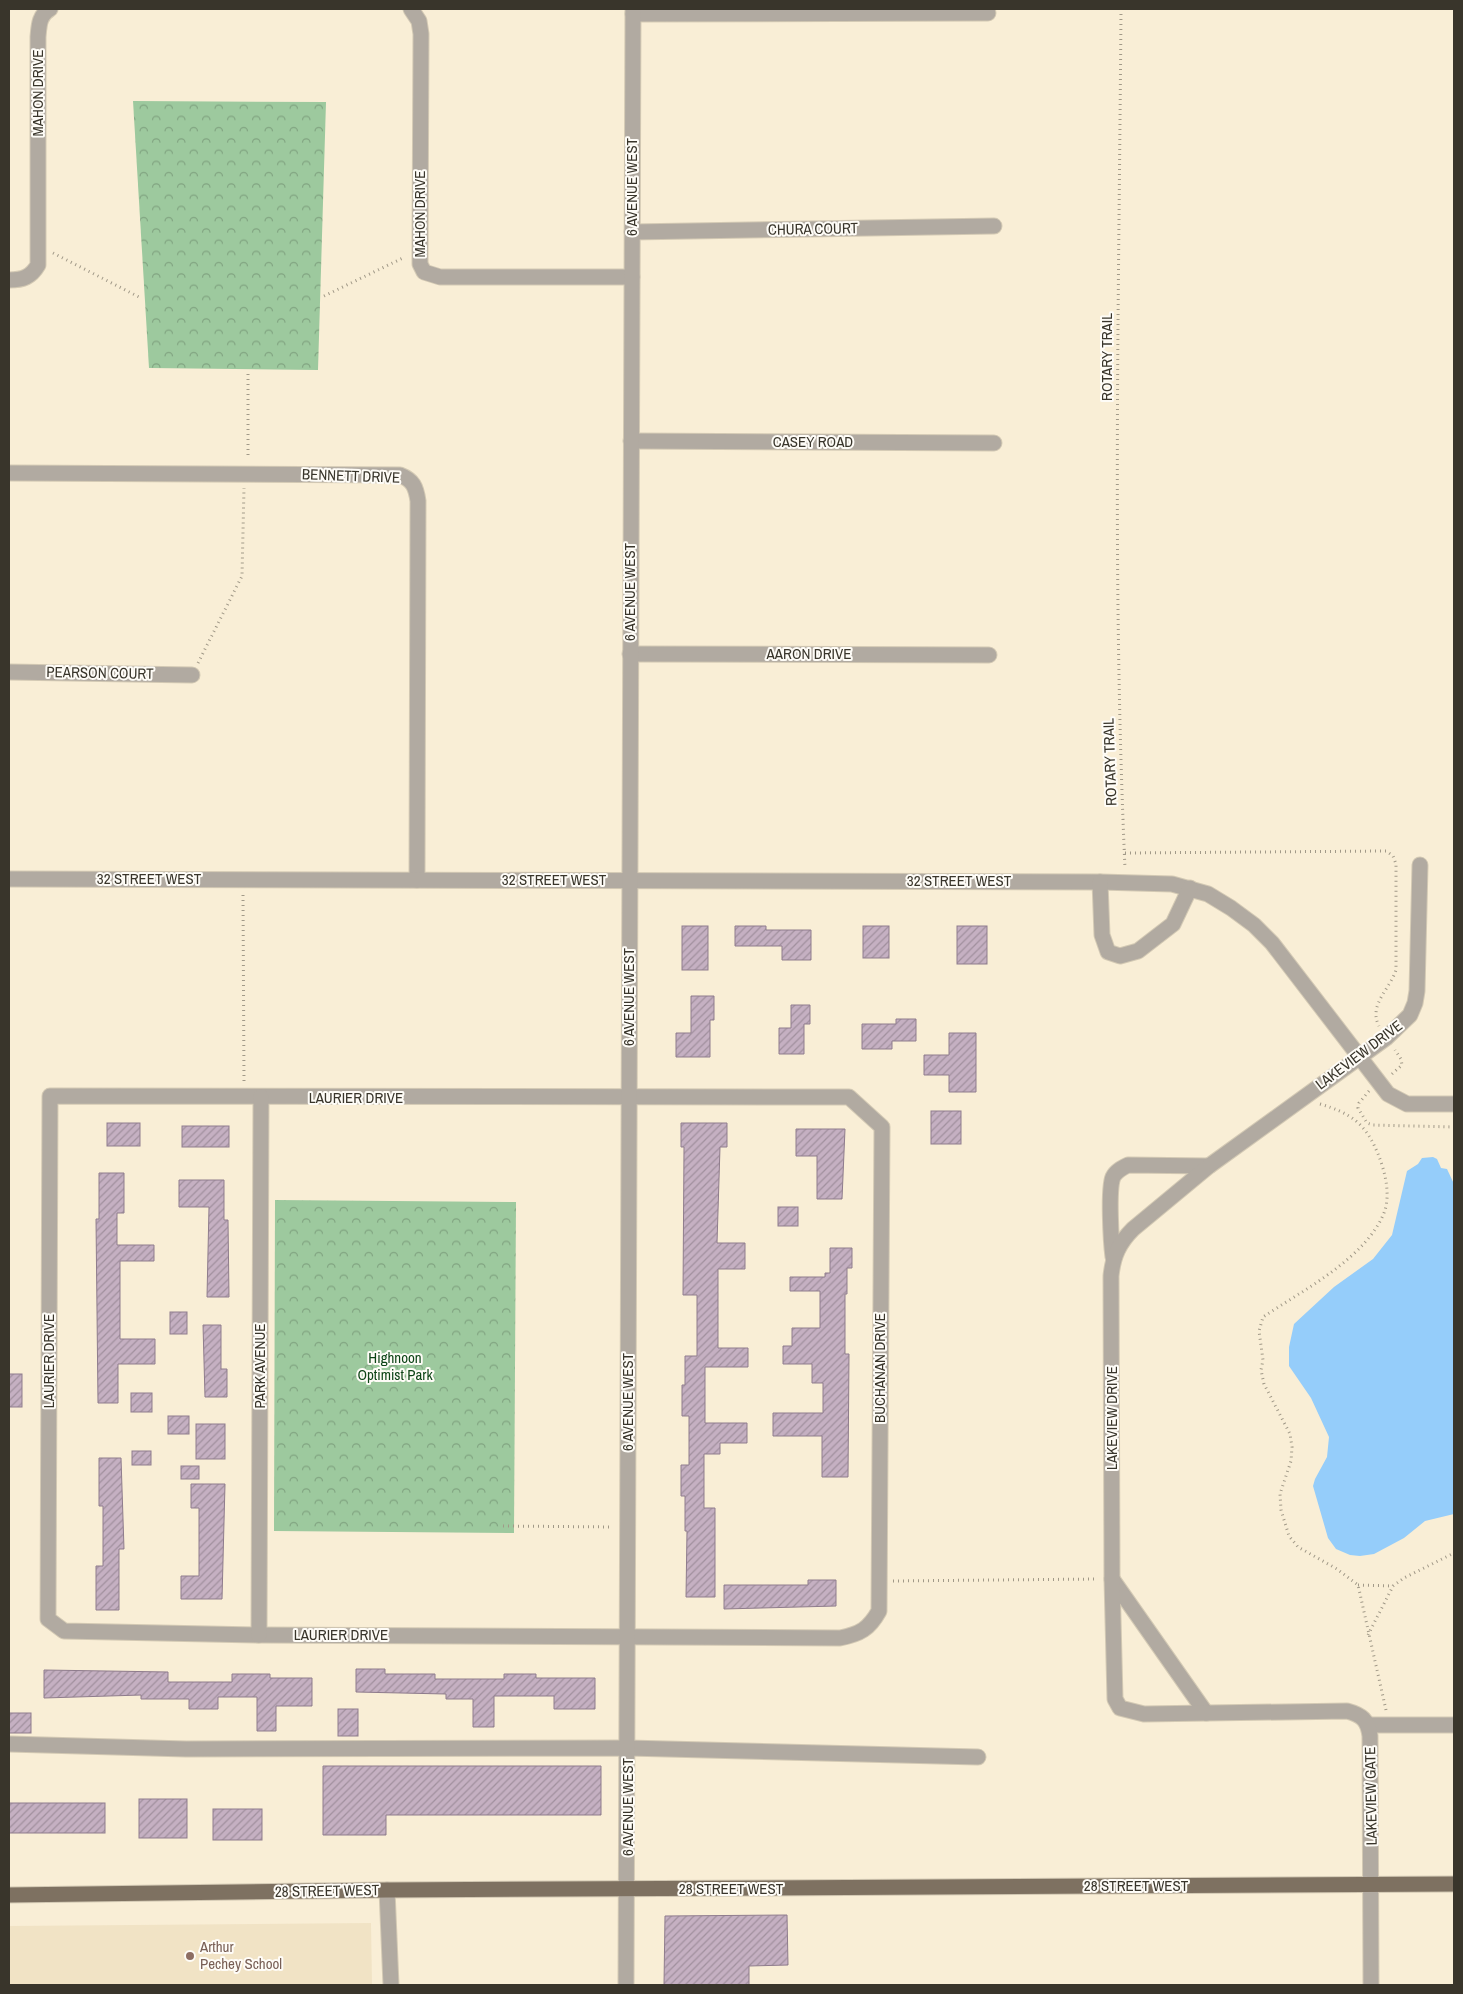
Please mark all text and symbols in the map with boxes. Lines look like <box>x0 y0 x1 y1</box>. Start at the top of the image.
street label: MAHON DRIVE <box>27 50 48 136</box>
street label: 6 AVENUE WEST <box>621 137 642 236</box>
street label: MAHON DRIVE <box>409 171 430 257</box>
street label: CHURA COURT <box>768 217 859 240</box>
street label: ROTARY TRAIL <box>1096 313 1117 401</box>
street label: CASEY ROAD <box>773 431 853 452</box>
street label: BENNETT DRIVE <box>302 463 400 488</box>
street label: 6 AVENUE WEST <box>619 542 640 641</box>
street label: AARON DRIVE <box>766 643 851 664</box>
street label: PEARSON COURT <box>46 661 154 684</box>
street label: ROTARY TRAIL <box>1097 718 1122 806</box>
street label: 32 STREET WEST <box>97 868 202 889</box>
street label: 32 STREET WEST <box>502 869 607 890</box>
street label: 32 STREET WEST <box>907 870 1012 891</box>
street label: 6 AVENUE WEST <box>618 947 639 1046</box>
street label: LAKEVIEW DRIVE <box>1311 1015 1407 1094</box>
street label: LAURIER DRIVE <box>309 1087 403 1108</box>
street label: BUCHANAN DRIVE <box>869 1313 890 1423</box>
street label: LAURIER DRIVE <box>38 1314 59 1408</box>
street label: PARK AVENUE <box>249 1323 270 1409</box>
park label: Highnoon Optimist Park <box>357 1347 433 1385</box>
street label: 6 AVENUE WEST <box>617 1352 638 1451</box>
street label: LAKEVIEW DRIVE <box>1101 1366 1122 1470</box>
street label: LAURIER DRIVE <box>294 1624 388 1645</box>
street label: LAKEVIEW GATE <box>1359 1746 1382 1846</box>
street label: 6 AVENUE WEST <box>617 1757 638 1856</box>
street label: 28 STREET WEST <box>1084 1875 1189 1896</box>
street label: 28 STREET WEST <box>679 1878 784 1899</box>
street label: 28 STREET WEST <box>275 1879 380 1902</box>
place label: Arthur Pechey School <box>199 1936 282 1974</box>
marker: Arthur Pechey School <box>184 1950 196 1962</box>

